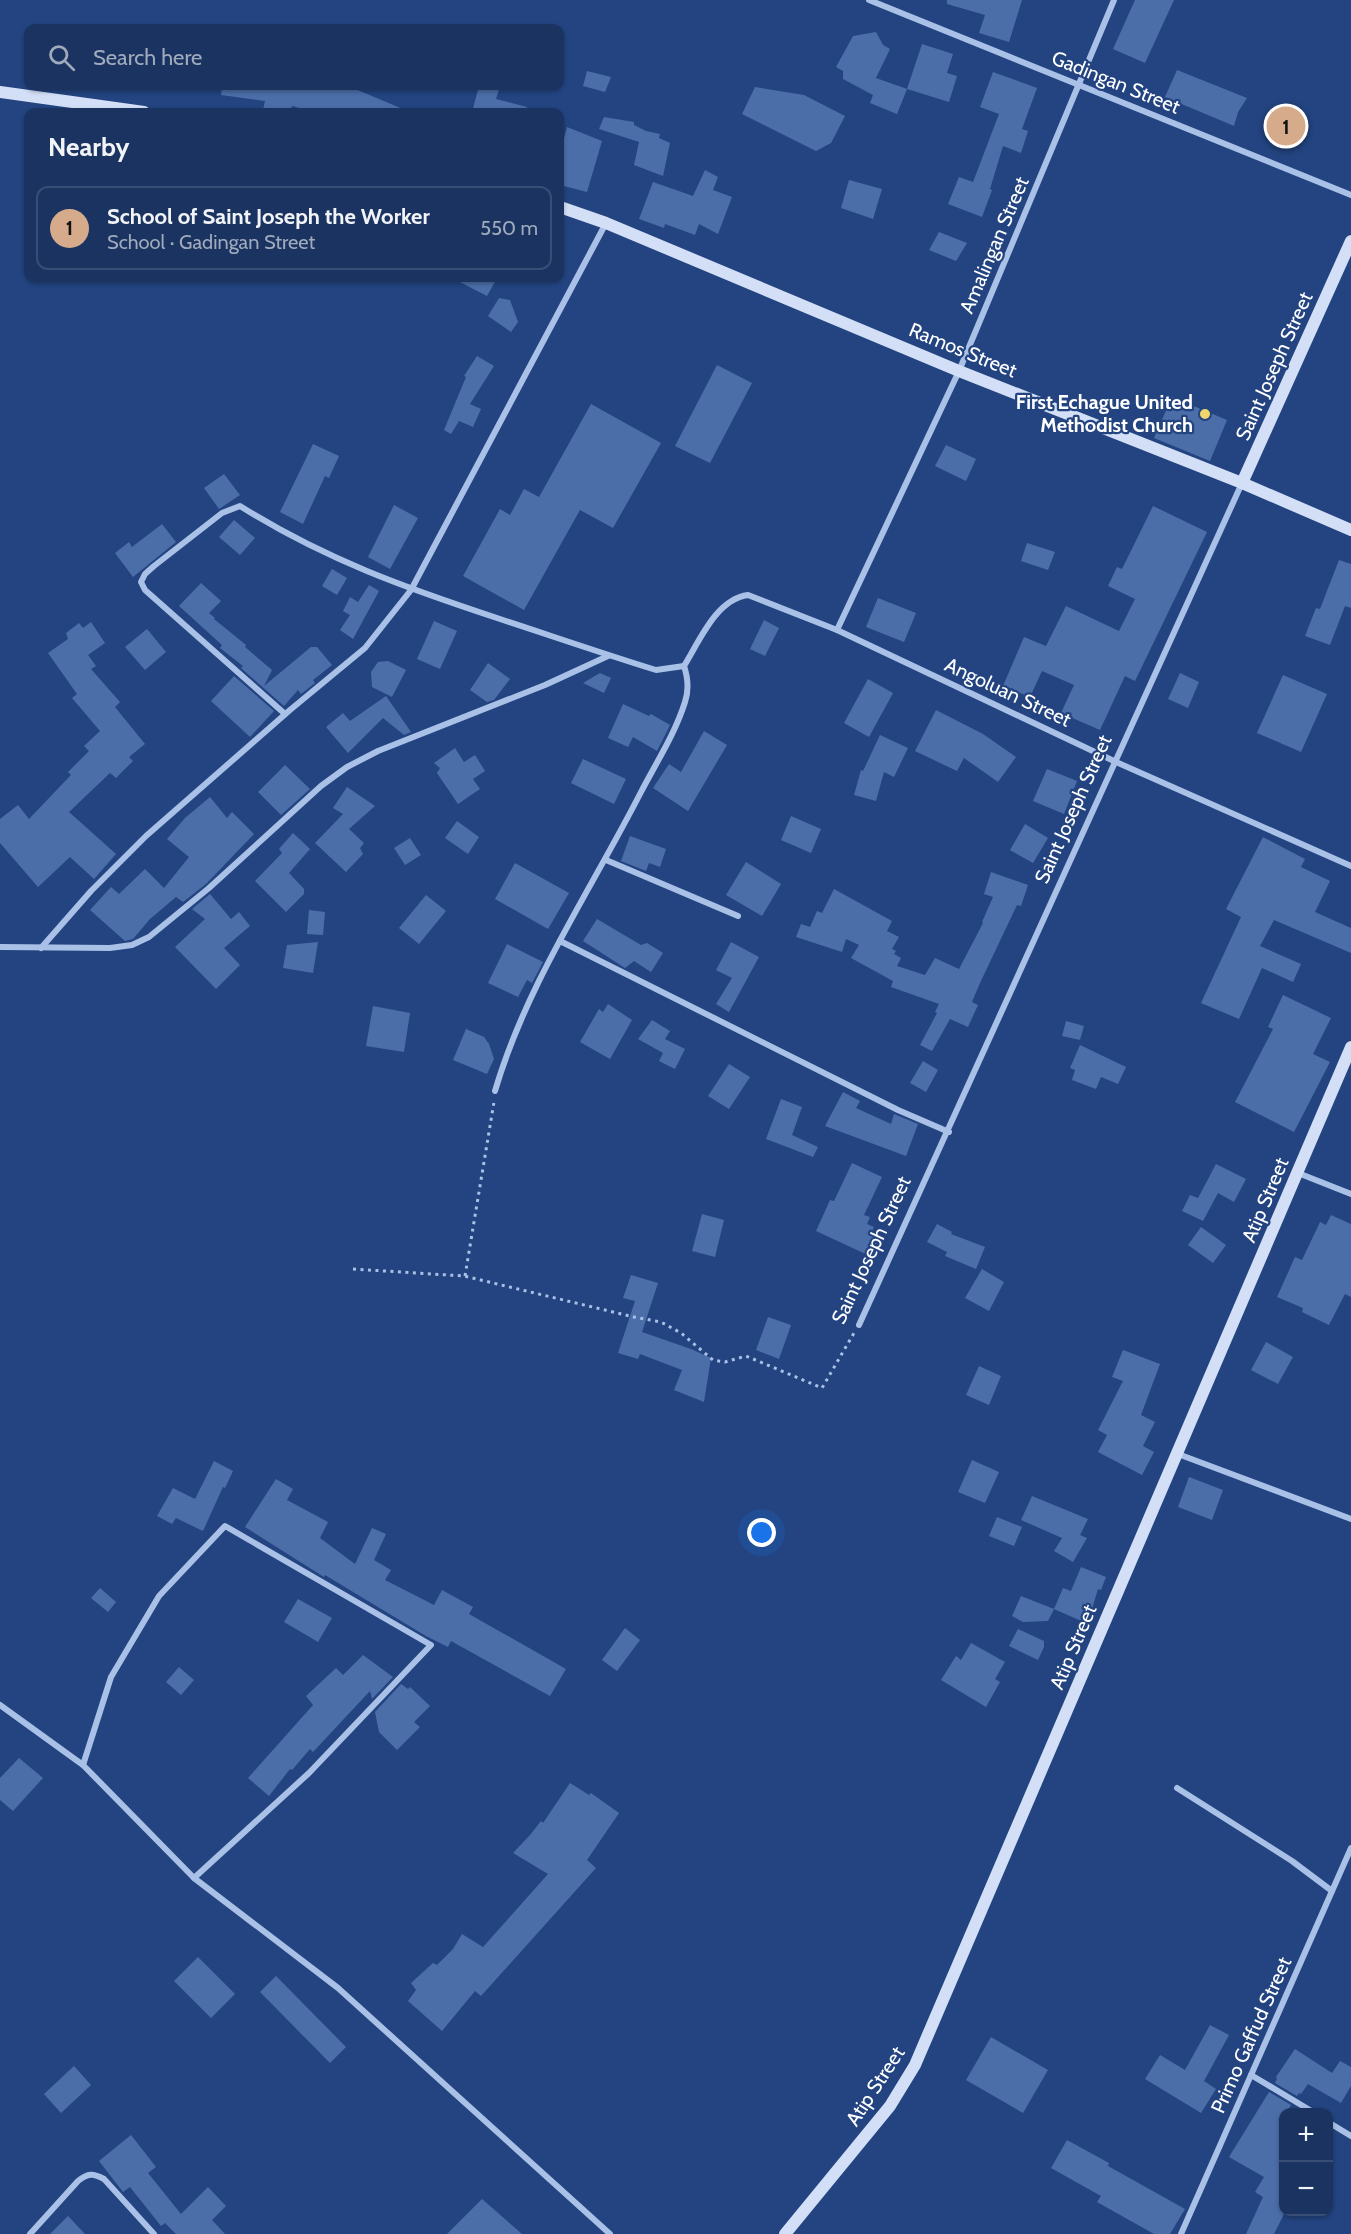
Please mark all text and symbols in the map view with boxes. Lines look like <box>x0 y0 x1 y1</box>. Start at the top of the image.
search box <box>24 24 564 90</box>
icon: search <box>45 41 78 74</box>
text: Search here <box>93 44 202 71</box>
street label: Gadingan Street <box>1048 45 1184 119</box>
pin: 1 <box>1266 104 1306 148</box>
text: Nearby <box>48 131 129 163</box>
street label: Amalingan Street <box>954 173 1034 317</box>
text: School of Saint Joseph the Worker <box>107 203 430 230</box>
text: 1 <box>66 216 73 240</box>
text: 550 m <box>480 216 538 240</box>
text: School · Gadingan Street <box>107 230 315 254</box>
street label: Saint Joseph Street <box>1230 288 1318 444</box>
street label: Ramos Street <box>906 317 1021 383</box>
place label: First Echague United Methodist Church <box>1016 390 1193 437</box>
marker: First Echague United Methodist Church <box>1198 407 1212 421</box>
street label: Angoluan Street <box>941 652 1075 732</box>
street label: Saint Joseph Street <box>1029 731 1117 887</box>
street label: Atip Street <box>1236 1154 1294 1246</box>
street label: Saint Joseph Street <box>826 1172 916 1328</box>
your location <box>747 1518 776 1547</box>
street label: Atip Street <box>1044 1601 1102 1693</box>
street label: Primo Gaffud Street <box>1206 1953 1296 2117</box>
street label: Atip Street <box>840 2042 910 2130</box>
map controls <box>1279 2108 1333 2216</box>
button: + <box>1279 2108 1333 2162</box>
button: − <box>1279 2162 1333 2216</box>

